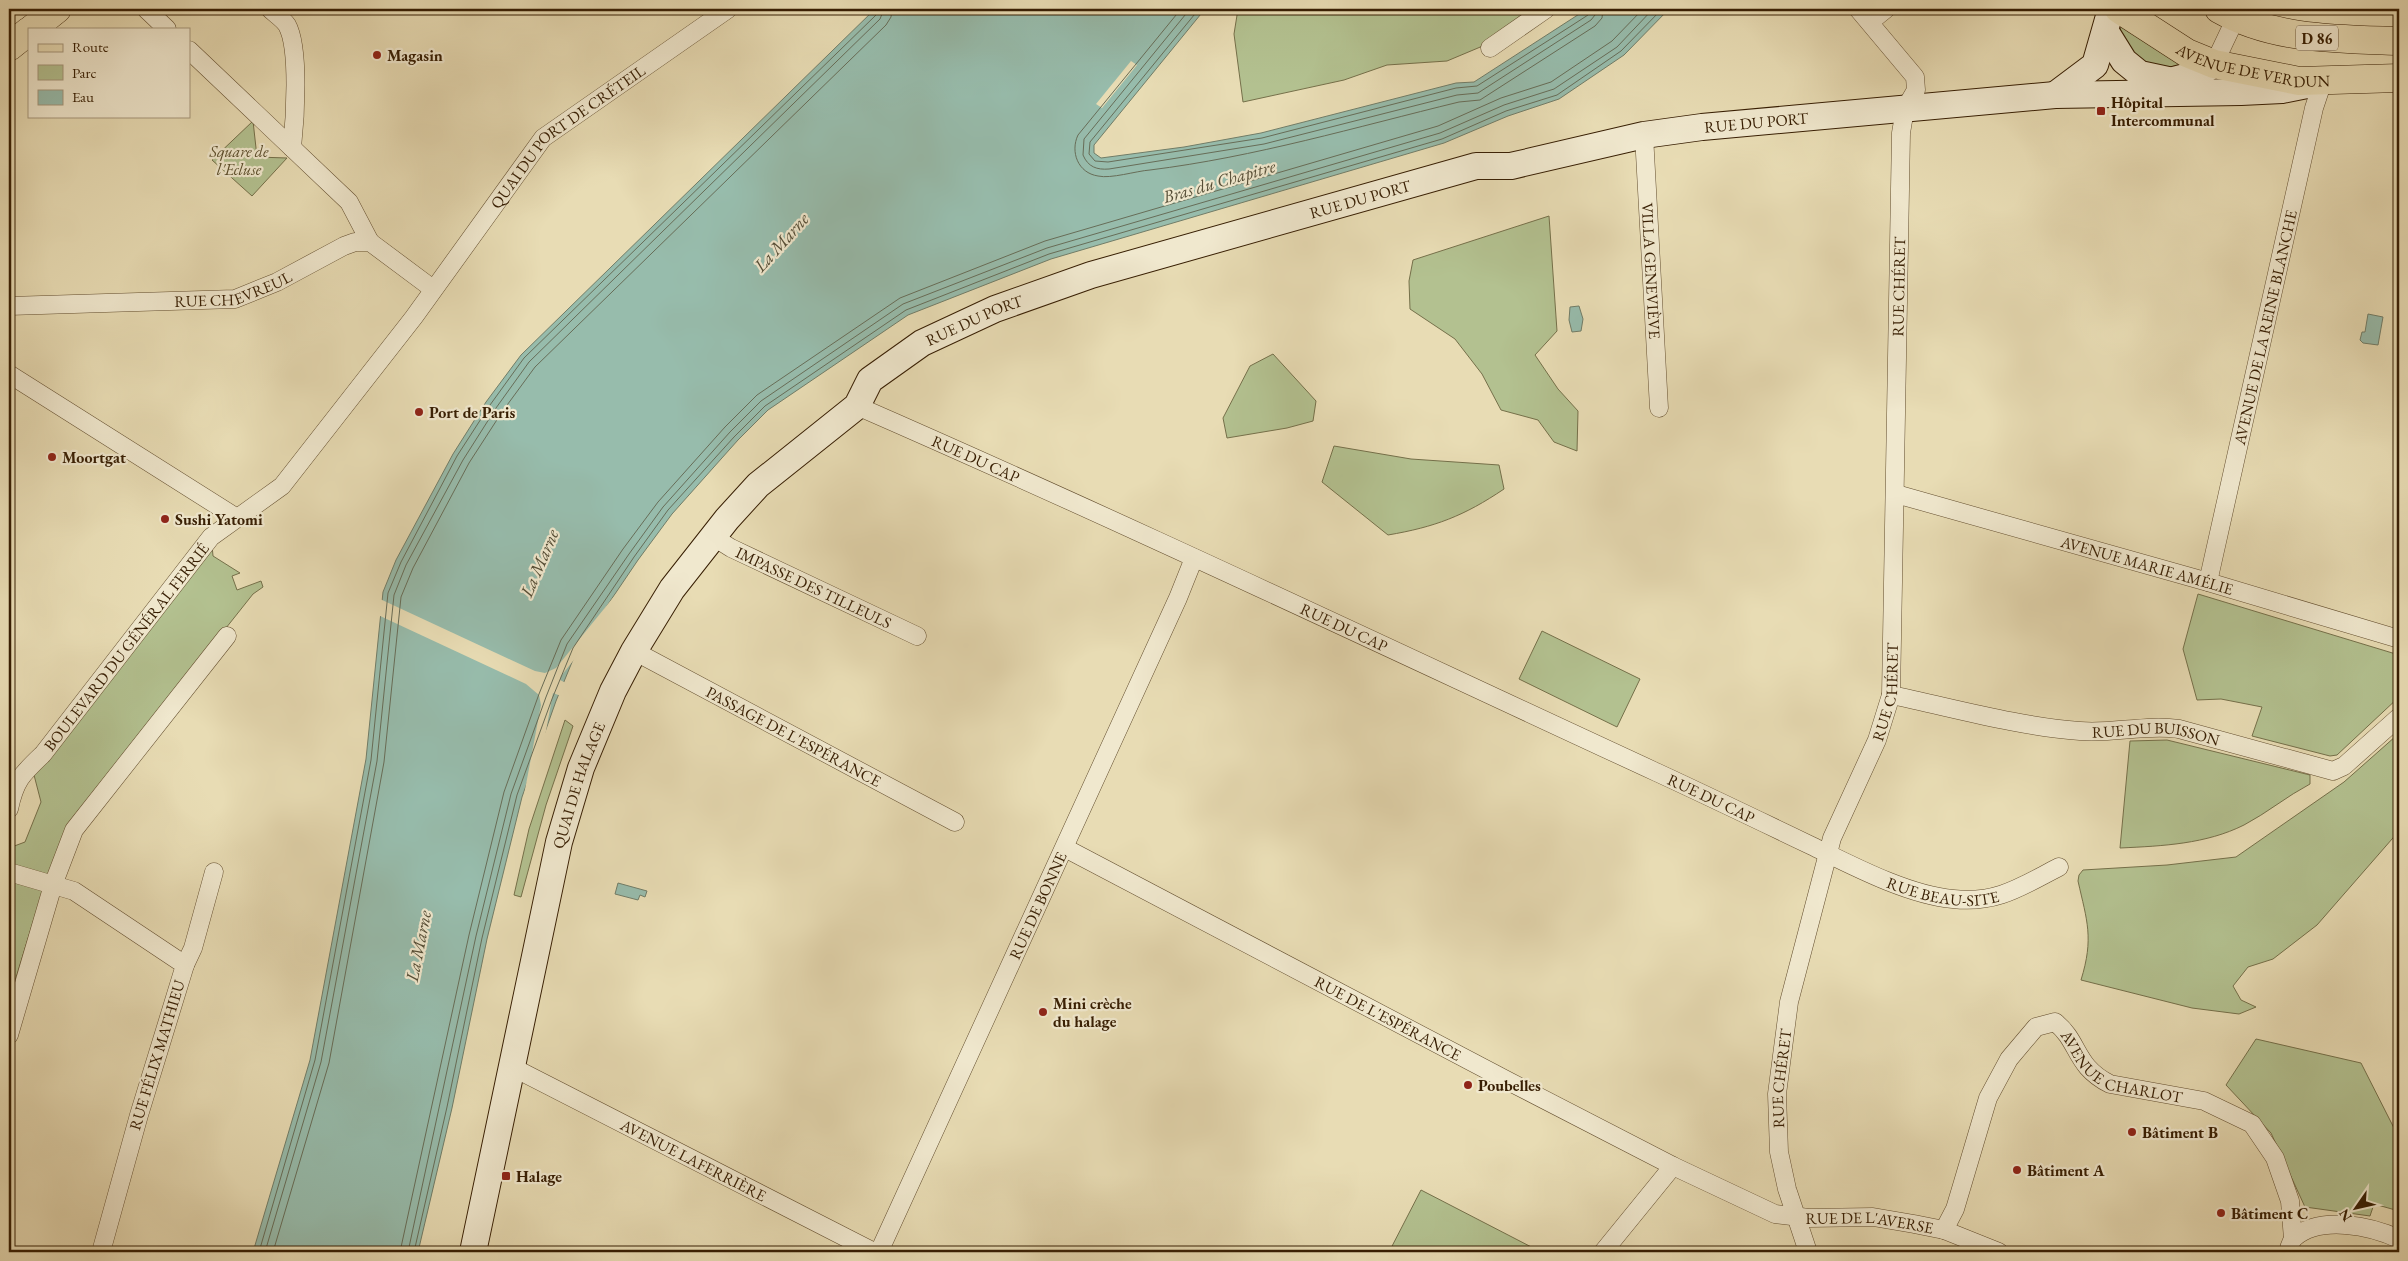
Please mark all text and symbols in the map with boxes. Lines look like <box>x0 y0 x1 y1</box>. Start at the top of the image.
road number: D 86 <box>2296 26 2338 50</box>
legend <box>28 28 190 118</box>
text: Route <box>72 37 109 56</box>
street label: AVENUE DE VERDUN <box>2171 38 2331 92</box>
place label: Magasin <box>387 45 443 66</box>
marker: Magasin <box>371 49 383 61</box>
street label: QUAI DU PORT DE CRÉTEIL <box>485 59 650 213</box>
text: Parc <box>72 63 97 82</box>
text: Eau <box>72 87 94 106</box>
place label: Hôpital Intercommunal <box>2111 92 2215 131</box>
marker: Hôpital Intercommunal <box>2095 105 2107 117</box>
street label: RUE DU PORT <box>1703 107 1809 137</box>
park label: Square de l'Ecluse <box>208 141 269 180</box>
water label: Bras du Chapitre <box>1159 154 1279 209</box>
street label: RUE DU PORT <box>1307 174 1413 223</box>
street label: VILLA GENEVIÈVE <box>1637 202 1666 340</box>
water label: La Marne <box>748 207 814 277</box>
street label: AVENUE DE LA REINE BLANCHE <box>2228 208 2301 448</box>
street label: RUE CHÉRET <box>1887 236 1910 337</box>
street label: RUE CHEVREUL <box>174 265 296 311</box>
street label: RUE DU PORT <box>922 289 1026 350</box>
place label: Port de Paris <box>429 402 515 423</box>
marker: Port de Paris <box>413 406 425 418</box>
street label: RUE DU CAP <box>929 430 1023 487</box>
place label: Moortgat <box>62 447 126 468</box>
marker: Moortgat <box>46 451 58 463</box>
place label: Sushi Yatomi <box>175 509 263 530</box>
marker: Sushi Yatomi <box>159 513 171 525</box>
water label: La Marne <box>514 525 564 601</box>
street label: AVENUE MARIE AMÉLIE <box>2058 530 2236 599</box>
street label: BOULEVARD DU GÉNÉRAL FERRIÉ <box>39 538 213 755</box>
street label: IMPASSE DES TILLEULS <box>732 541 895 633</box>
street label: RUE DU CAP <box>1297 598 1391 656</box>
street label: RUE CHÉRET <box>1867 642 1902 744</box>
street label: PASSAGE DE L'ESPÉRANCE <box>703 681 885 791</box>
street label: RUE DU BUISSON <box>2092 717 2222 750</box>
street label: QUAI DE HALAGE <box>547 718 610 850</box>
street label: RUE DU CAP <box>1664 768 1758 828</box>
street label: RUE DE BONNE <box>1004 848 1071 963</box>
street label: RUE BEAU-SITE <box>1884 872 2001 910</box>
water label: La Marne <box>400 908 436 984</box>
street label: RUE DE L'ESPÉRANCE <box>1311 971 1465 1065</box>
street label: RUE FÉLIX MATHIEU <box>124 977 190 1133</box>
place label: Mini crèche du halage <box>1053 993 1132 1032</box>
marker: Mini crèche du halage <box>1037 1006 1049 1018</box>
street label: AVENUE CHARLOT <box>2056 1025 2185 1107</box>
street label: RUE CHÉRET <box>1766 1027 1796 1129</box>
place label: Poubelles <box>1478 1075 1541 1096</box>
marker: Poubelles <box>1462 1079 1474 1091</box>
street label: AVENUE LAFERRIÈRE <box>616 1113 770 1206</box>
place label: Bâtiment B <box>2142 1122 2218 1143</box>
marker: Bâtiment B <box>2126 1126 2138 1138</box>
place label: Bâtiment A <box>2027 1160 2105 1181</box>
marker: Bâtiment A <box>2011 1164 2023 1176</box>
place label: Halage <box>516 1166 562 1187</box>
marker: Halage <box>500 1170 512 1182</box>
north arrow <box>2330 1184 2380 1234</box>
place label: Bâtiment C <box>2231 1203 2308 1224</box>
text: N <box>2334 1205 2356 1225</box>
street label: RUE DE L'AVERSE <box>1805 1206 1935 1238</box>
marker: Bâtiment C <box>2215 1207 2227 1219</box>

